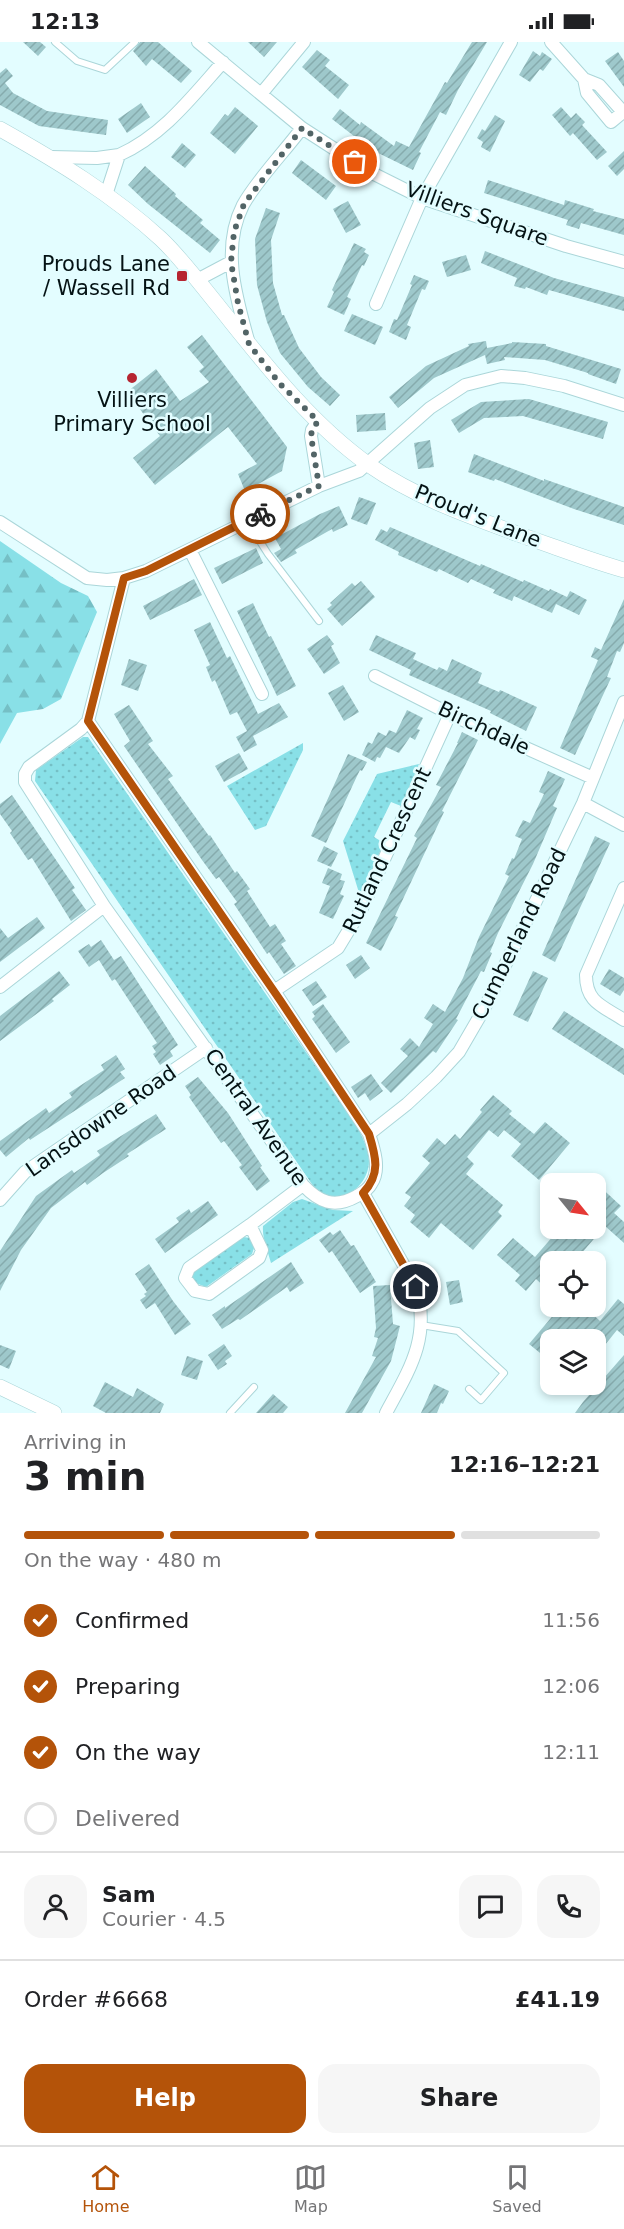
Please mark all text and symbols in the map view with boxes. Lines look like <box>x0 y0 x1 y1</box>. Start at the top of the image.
text: 12:13 <box>30 9 100 34</box>
pin <box>329 136 380 187</box>
icon: bag <box>338 145 371 178</box>
street label: Villiers Square <box>402 177 552 251</box>
place label: Prouds Lane / Wassell Rd <box>42 252 170 300</box>
marker: Prouds Lane / Wassell Rd <box>175 269 189 283</box>
marker: Villiers Primary School <box>125 371 139 385</box>
place label: Villiers Primary School <box>53 388 211 436</box>
street label: Proud's Lane <box>411 480 545 552</box>
courier <box>230 484 290 544</box>
icon: bike <box>244 498 277 531</box>
street label: Birchdale <box>434 696 534 760</box>
street label: Rutland Crescent <box>338 763 436 937</box>
street label: Cumberland Road <box>467 844 571 1024</box>
street label: Central Avenue <box>200 1044 312 1190</box>
street label: Lansdowne Road <box>21 1060 181 1182</box>
north arrow <box>540 1173 606 1239</box>
map controls <box>540 1173 606 1395</box>
button: locate <box>540 1251 606 1317</box>
pin <box>390 1261 441 1312</box>
icon: home <box>399 1270 432 1303</box>
button: layers <box>540 1329 606 1395</box>
text: Arriving in <box>24 1430 127 1454</box>
text: 12:16–12:21 <box>449 1452 600 1477</box>
text: 3 min <box>24 1454 146 1499</box>
text: On the way · 480 m <box>24 1548 222 1572</box>
icon: check <box>24 1604 57 1637</box>
text: Confirmed <box>75 1608 189 1633</box>
text: 11:56 <box>542 1608 600 1632</box>
icon: check <box>24 1670 57 1703</box>
text: Preparing <box>75 1674 181 1699</box>
text: 12:06 <box>542 1674 600 1698</box>
icon: check <box>24 1736 57 1769</box>
text: On the way <box>75 1740 201 1765</box>
text: 12:11 <box>542 1740 600 1764</box>
text: Delivered <box>75 1806 180 1831</box>
button: person <box>24 1875 87 1938</box>
button: chat <box>459 1875 522 1938</box>
button: phone <box>537 1875 600 1938</box>
text: Sam <box>102 1882 156 1907</box>
text: Courier · 4.5 <box>102 1907 226 1931</box>
text: Order #6668 <box>24 1987 168 2012</box>
text: £41.19 <box>515 1987 600 2012</box>
button: Help <box>24 2064 306 2133</box>
button: Share <box>318 2064 600 2133</box>
tab: Home <box>82 2161 130 2216</box>
tab: Map <box>294 2161 328 2216</box>
tab: Saved <box>492 2161 542 2216</box>

